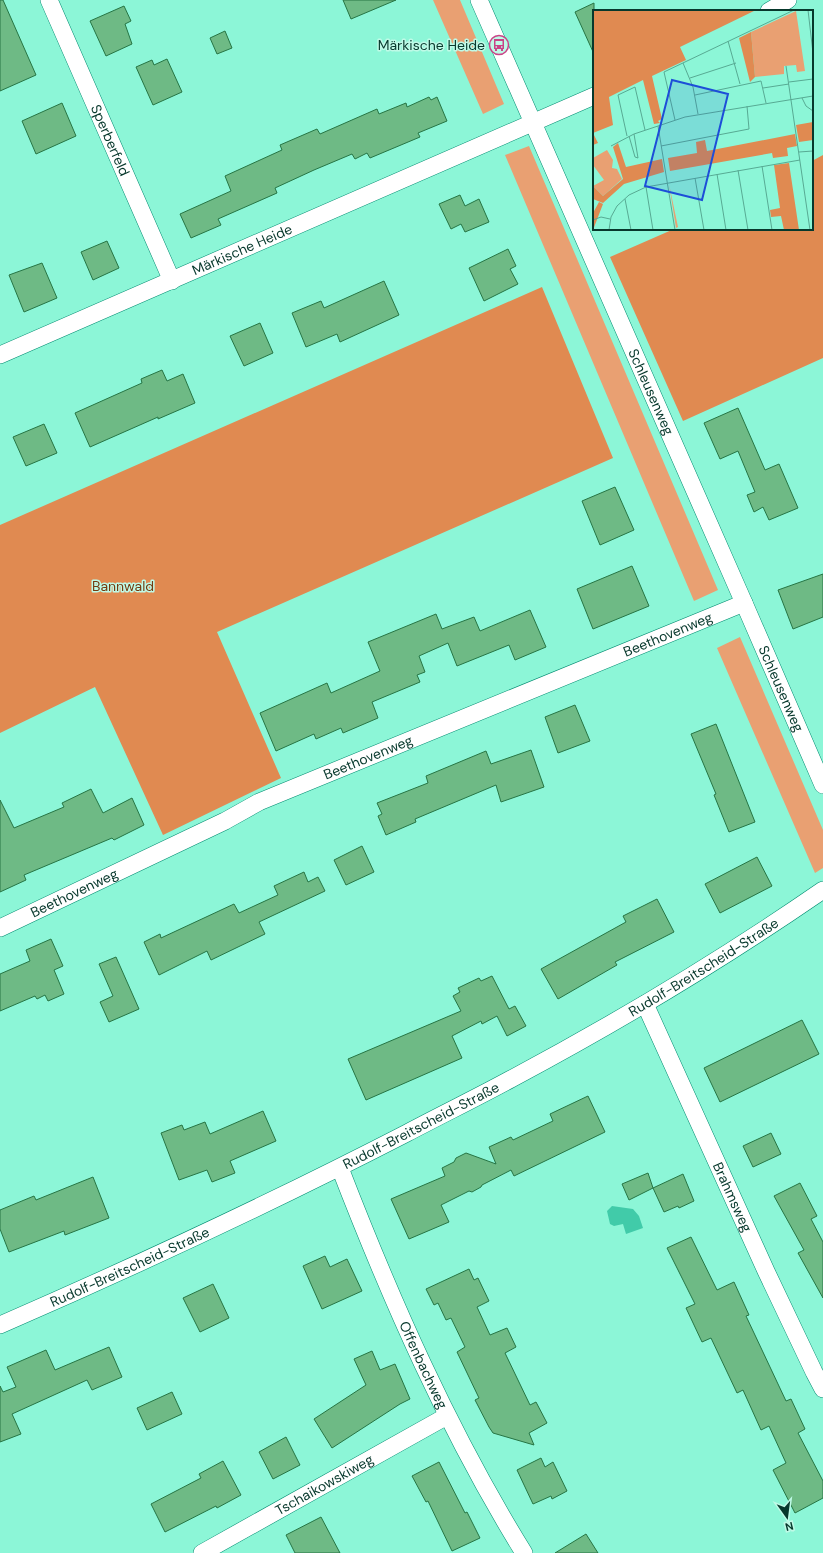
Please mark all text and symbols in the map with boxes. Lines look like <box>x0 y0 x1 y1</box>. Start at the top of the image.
inset map <box>593 10 813 230</box>
bus stop icon: Märkische Heide <box>488 34 510 56</box>
place label: Märkische Heide <box>378 36 485 54</box>
street label: Sperberfeld <box>87 102 134 179</box>
street label: Märkische Heide <box>189 220 295 279</box>
street label: Schleusenweg <box>624 346 678 438</box>
park label: Bannwald <box>92 577 154 595</box>
street label: Beethovenweg <box>621 608 715 661</box>
street label: Schleusenweg <box>754 643 808 735</box>
street label: Beethovenweg <box>321 731 416 784</box>
street label: Beethovenweg <box>27 864 121 921</box>
street label: Rudolf-Breitscheid-Straße <box>625 914 782 1020</box>
street label: Rudolf-Breitscheid-Straße <box>340 1078 502 1173</box>
street label: Brahmsweg <box>709 1159 756 1235</box>
street label: Rudolf-Breitscheid-Straße <box>47 1223 212 1311</box>
street label: Offenbachweg <box>395 1318 452 1412</box>
street label: Tschaikowskiweg <box>272 1450 377 1519</box>
north arrow <box>767 1497 807 1537</box>
text: N <box>784 1519 795 1534</box>

